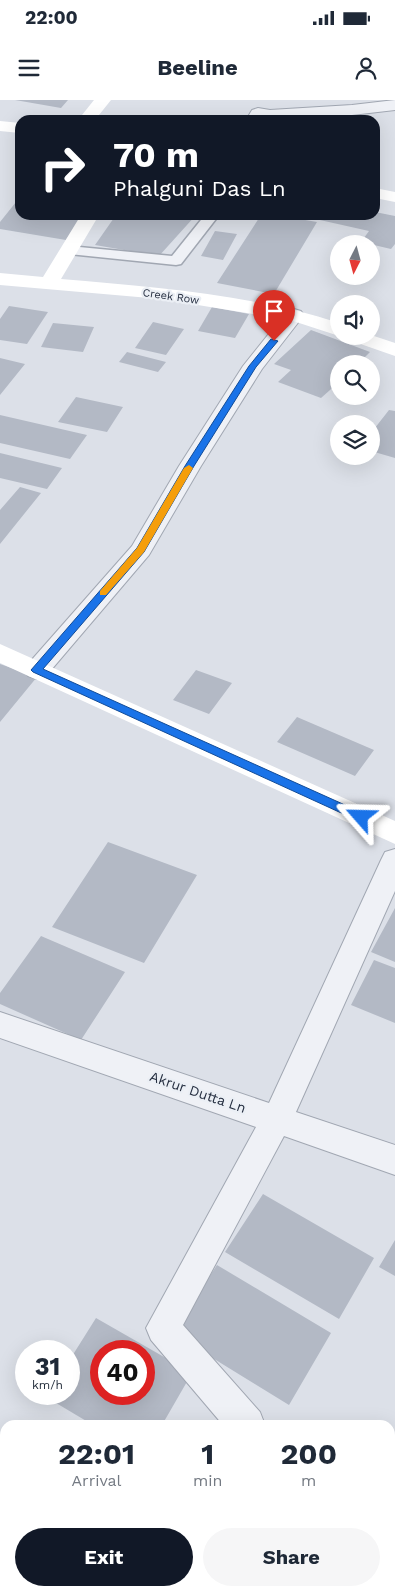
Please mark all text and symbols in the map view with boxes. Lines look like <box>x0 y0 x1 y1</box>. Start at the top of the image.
text: 22:00 <box>25 6 78 29</box>
icon: menu <box>15 54 43 82</box>
icon: person <box>352 54 380 82</box>
text: Beeline <box>157 55 238 80</box>
text: 70 m <box>113 134 199 176</box>
icon: right <box>30 135 95 200</box>
text: Phalguni Das Ln <box>113 176 286 201</box>
north arrow <box>330 235 380 285</box>
map controls <box>330 235 380 465</box>
street label: Creek Row <box>142 286 200 307</box>
pin <box>253 290 295 341</box>
button: sound <box>330 295 380 345</box>
icon: arrive <box>260 297 288 325</box>
button: search <box>330 355 380 405</box>
button: layers <box>330 415 380 465</box>
position arrow <box>334 790 386 842</box>
street label: Akrur Dutta Ln <box>148 1068 248 1116</box>
speed limit sign: 40 <box>90 1340 155 1405</box>
text: 31 <box>35 1352 60 1381</box>
text: km/h <box>32 1378 63 1392</box>
text: 22:01 <box>58 1436 135 1471</box>
text: 1 <box>201 1436 214 1471</box>
text: 200 <box>280 1436 337 1471</box>
text: Arrival <box>72 1471 121 1490</box>
text: min <box>193 1471 222 1490</box>
text: m <box>301 1471 316 1490</box>
button: Exit <box>15 1528 193 1586</box>
button: Share <box>203 1528 380 1586</box>

